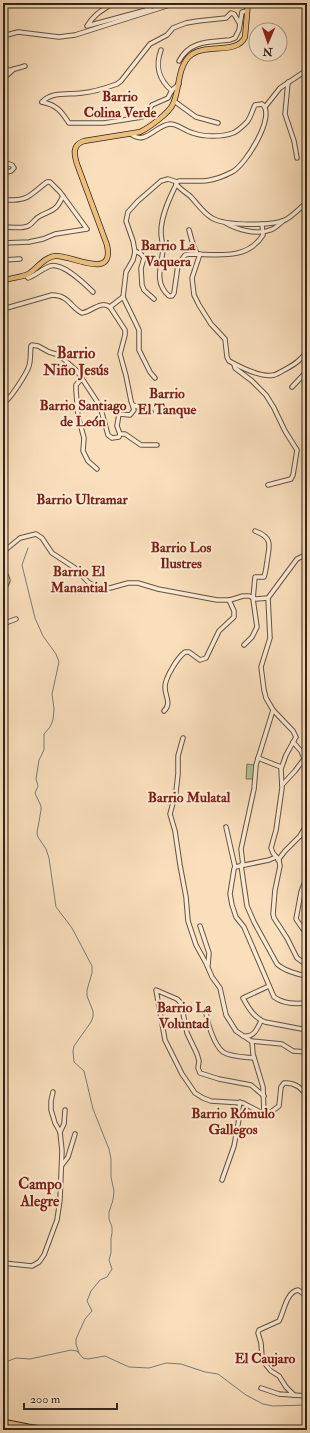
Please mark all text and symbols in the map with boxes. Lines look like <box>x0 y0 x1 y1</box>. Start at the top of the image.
north arrow <box>248 22 288 62</box>
text: N <box>261 45 274 58</box>
district label: Barrio Colina Verde <box>84 88 156 121</box>
district label: Barrio La Vaquera <box>141 237 197 271</box>
district label: Barrio Niño Jesús <box>42 344 109 381</box>
district label: Barrio El Tanque <box>138 385 197 419</box>
district label: Barrio Santiago de León <box>39 397 127 430</box>
district label: Barrio Ultramar <box>36 491 128 508</box>
district label: Barrio Los Ilustres <box>151 539 211 572</box>
district label: Barrio El Manantial <box>50 563 108 596</box>
district label: Barrio Mulatal <box>148 789 231 806</box>
district label: Barrio La Voluntad <box>157 999 213 1032</box>
district label: Barrio Rómulo Gallegos <box>191 1105 275 1139</box>
district label: Campo Alegre <box>18 1175 63 1212</box>
district label: El Caujaro <box>235 1350 296 1367</box>
scale bar <box>24 1385 117 1411</box>
text: 200 m <box>30 1392 61 1407</box>

